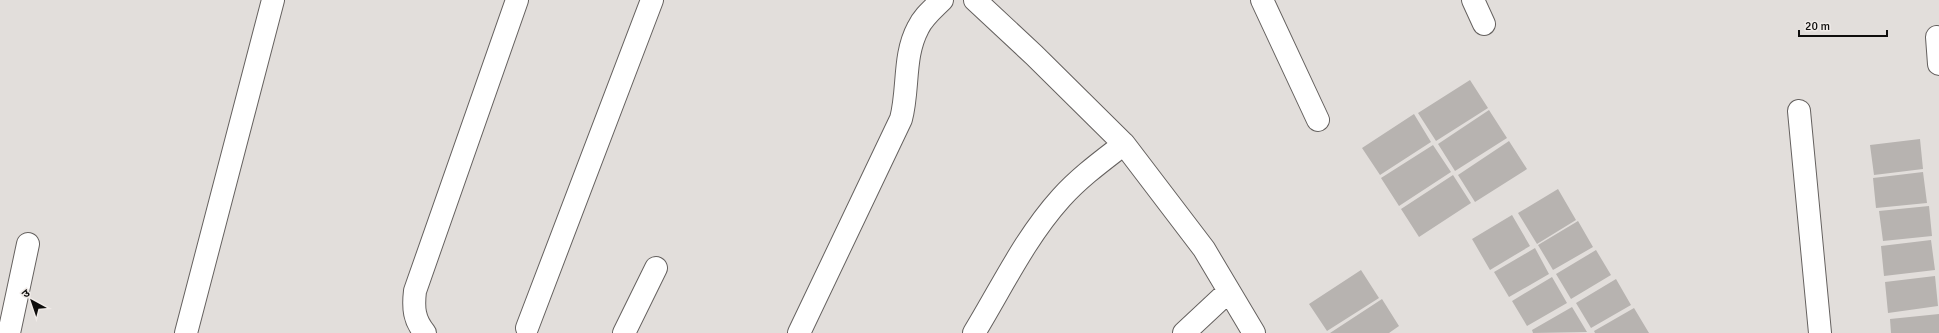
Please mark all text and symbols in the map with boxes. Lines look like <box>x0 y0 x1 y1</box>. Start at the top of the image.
scale bar <box>1799 12 1887 38</box>
text: 20 m <box>1805 19 1830 34</box>
north arrow <box>12 281 52 321</box>
text: उ <box>19 286 33 301</box>

